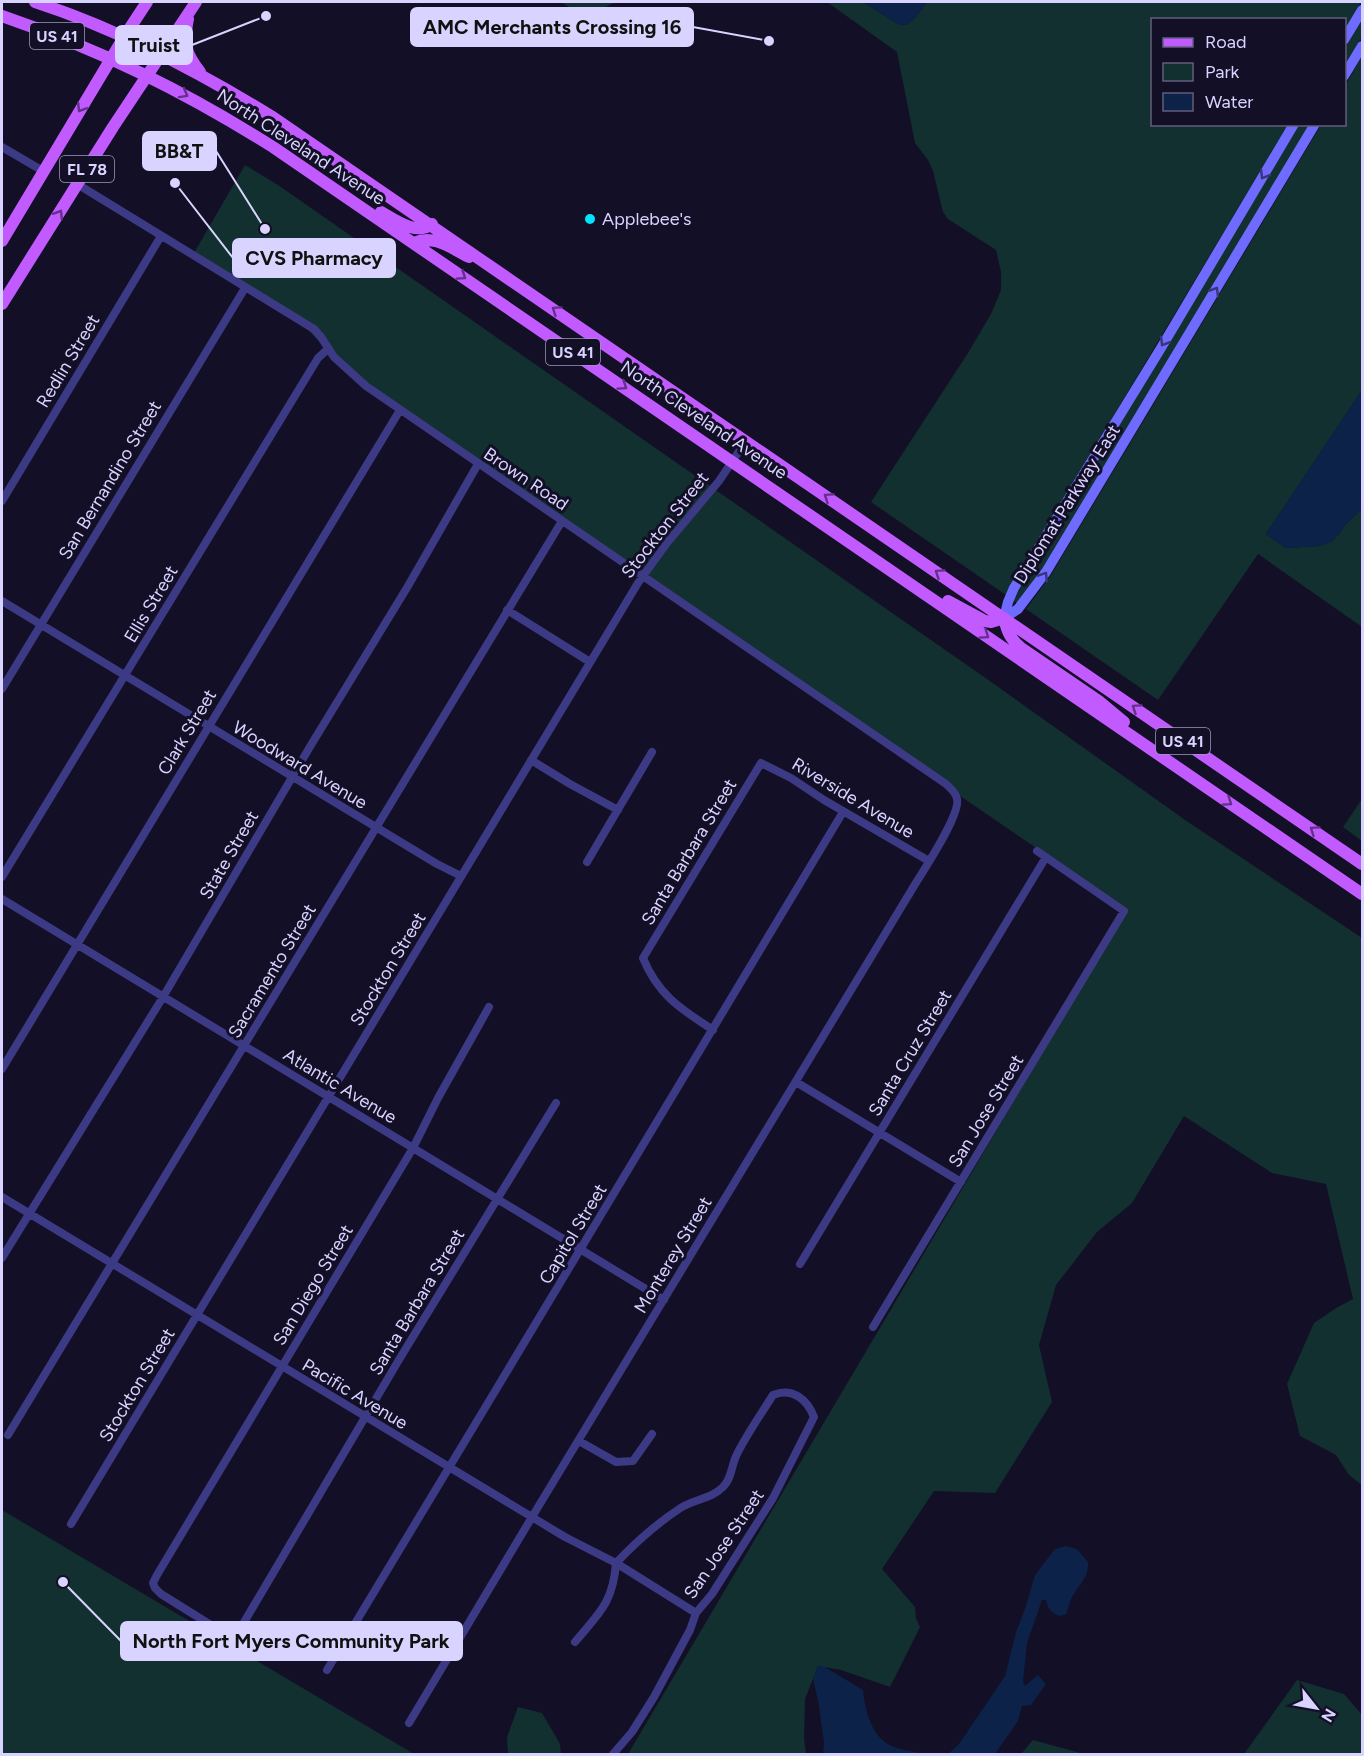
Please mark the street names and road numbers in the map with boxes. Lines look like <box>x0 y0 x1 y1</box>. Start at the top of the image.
road number: US 41 <box>30 23 84 49</box>
street label: North Cleveland Avenue <box>213 84 389 210</box>
road number: FL 78 <box>60 156 114 182</box>
street label: Redlin Street <box>32 310 104 412</box>
road number: US 41 <box>546 339 600 365</box>
street label: North Cleveland Avenue <box>616 356 792 484</box>
street label: San Bernandino Street <box>54 397 166 563</box>
street label: Diplomat Parkway East <box>1009 420 1125 588</box>
street label: Brown Road <box>480 443 572 515</box>
street label: Stockton Street <box>617 467 713 583</box>
street label: Ellis Street <box>119 561 183 647</box>
street label: Clark Street <box>153 685 221 779</box>
street label: Woodward Avenue <box>229 716 371 814</box>
road number: US 41 <box>1156 728 1210 754</box>
street label: Riverside Avenue <box>788 753 918 843</box>
street label: Santa Barbara Street <box>637 775 741 929</box>
street label: State Street <box>195 807 263 903</box>
street label: Sacramento Street <box>223 900 321 1042</box>
street label: Stockton Street <box>345 908 431 1030</box>
street label: Santa Cruz Street <box>864 986 956 1120</box>
street label: Atlantic Avenue <box>279 1044 401 1129</box>
street label: San Jose Street <box>944 1051 1028 1171</box>
street label: Capitol Street <box>534 1180 612 1288</box>
street label: Monterey Street <box>630 1192 717 1317</box>
street label: San Diego Street <box>268 1220 358 1349</box>
street label: Santa Barbara Street <box>365 1225 469 1379</box>
street label: Stockton Street <box>94 1324 180 1446</box>
street label: Pacific Avenue <box>298 1354 412 1434</box>
street label: San Jose Street <box>679 1485 769 1603</box>

